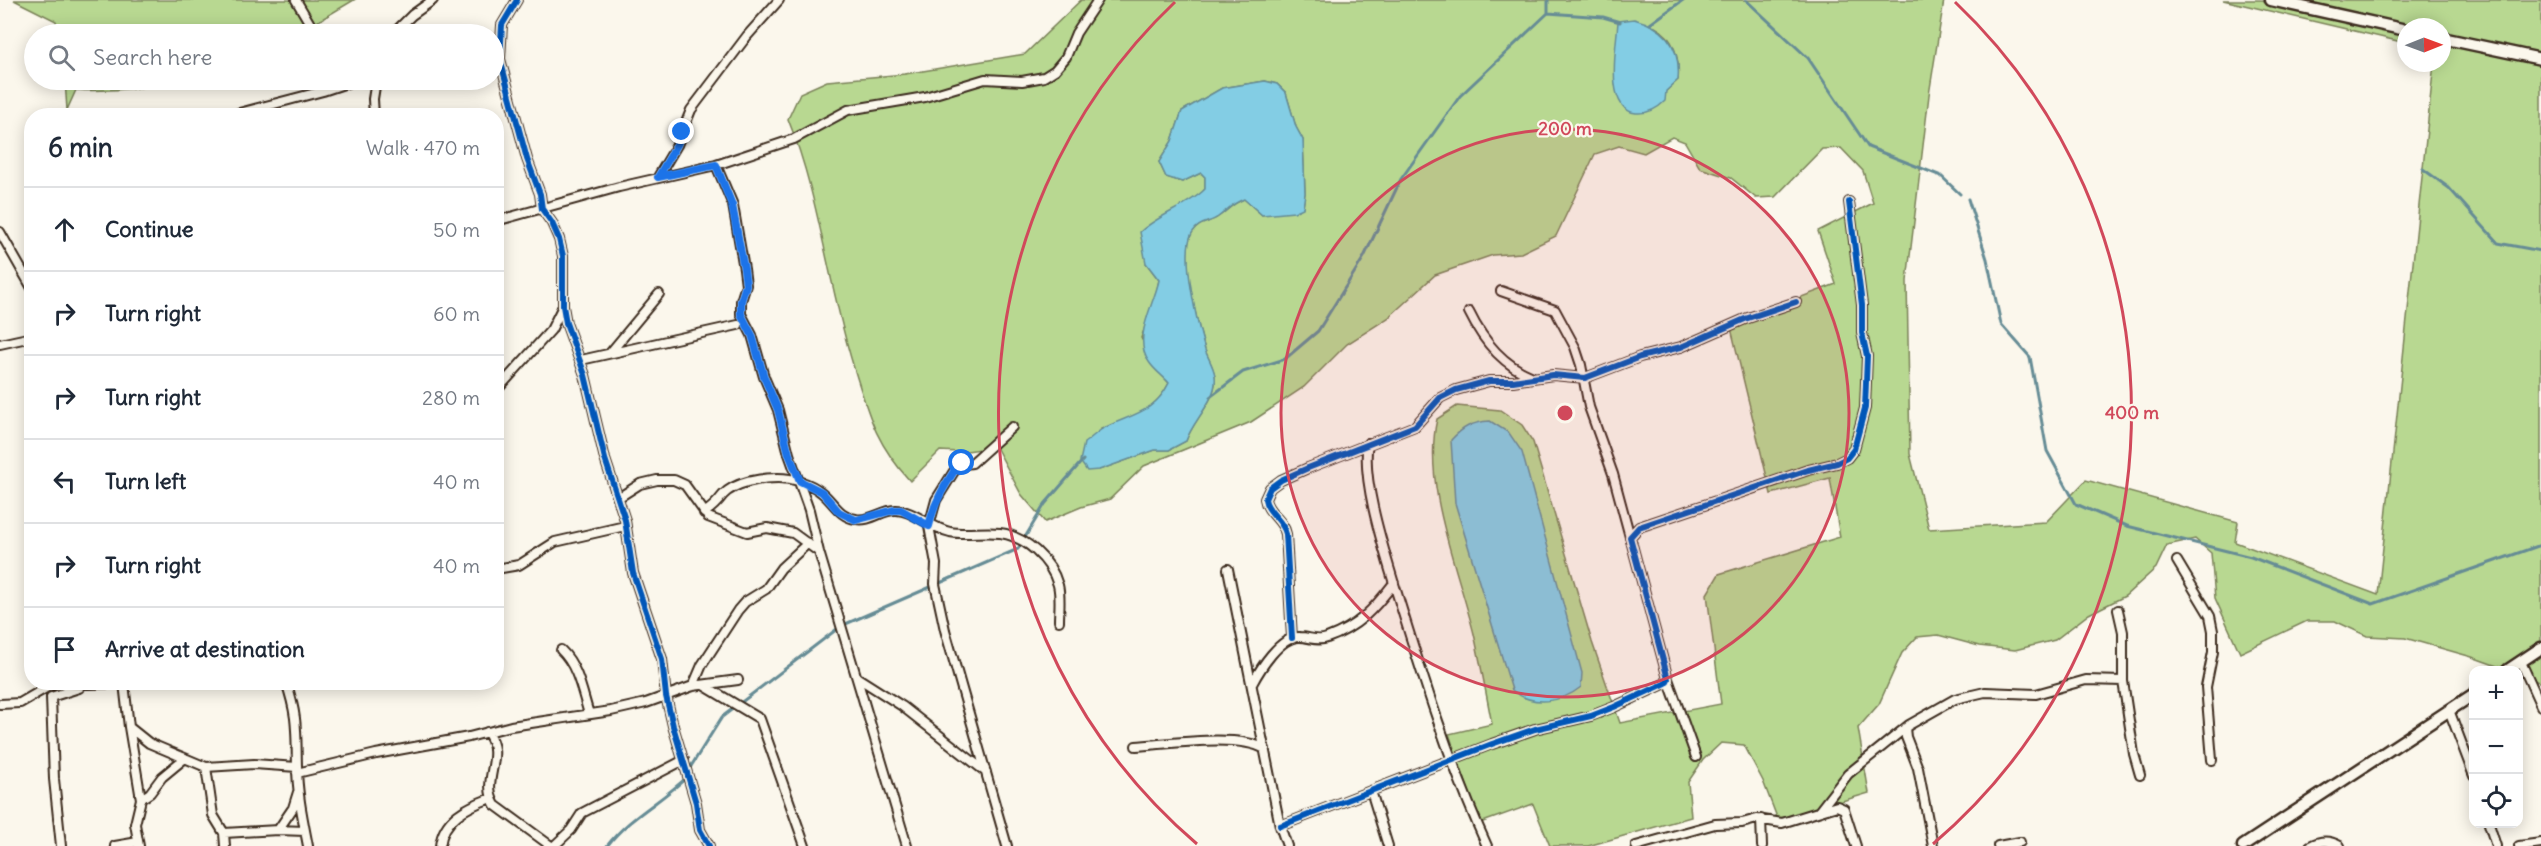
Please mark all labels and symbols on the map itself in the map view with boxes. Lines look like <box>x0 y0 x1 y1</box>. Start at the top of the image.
north arrow <box>2397 18 2451 72</box>
text: 200 m <box>1538 117 1592 140</box>
route end <box>668 118 694 144</box>
text: 400 m <box>2105 401 2159 424</box>
centre of rings <box>1555 403 1575 423</box>
route start <box>948 449 974 475</box>

